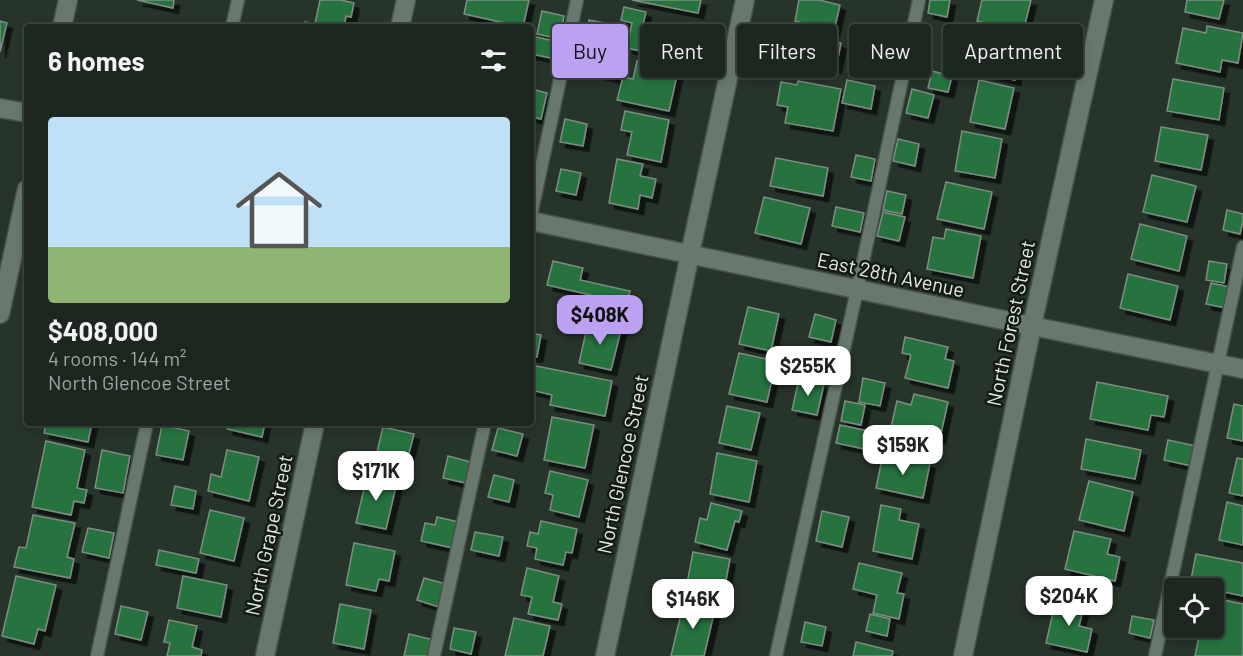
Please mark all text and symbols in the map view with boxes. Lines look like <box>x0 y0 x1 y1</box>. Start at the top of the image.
chip: Buy <box>552 24 628 78</box>
chip: Rent <box>640 24 725 78</box>
chip: Filters <box>737 24 837 78</box>
chip: New <box>849 24 931 78</box>
chip: Apartment <box>943 24 1083 78</box>
icon: filters <box>477 44 510 77</box>
text: 6 homes <box>48 45 145 76</box>
icon: home <box>225 156 333 264</box>
street label: North Forest Street <box>981 238 1039 408</box>
street label: East 28th Avenue <box>815 247 967 301</box>
pin: $408K <box>558 295 642 346</box>
text: $408K <box>571 302 629 326</box>
text: $408,000 <box>48 315 158 346</box>
text: 4 rooms · 144 m² <box>48 346 186 370</box>
pin: $255K <box>766 346 850 397</box>
text: $255K <box>780 353 836 377</box>
text: North Glencoe Street <box>48 370 231 394</box>
street label: North Glencoe Street <box>591 372 653 556</box>
pin: $159K <box>861 425 945 476</box>
text: $159K <box>877 432 929 456</box>
pin: $171K <box>334 451 418 502</box>
street label: North Grape Street <box>239 452 297 618</box>
text: $171K <box>352 458 400 482</box>
pin: $204K <box>1027 576 1111 627</box>
map controls <box>1164 578 1224 638</box>
button: locate <box>1164 578 1224 638</box>
pin: $146K <box>651 579 735 630</box>
text: $204K <box>1040 583 1098 607</box>
text: $146K <box>666 586 720 610</box>

